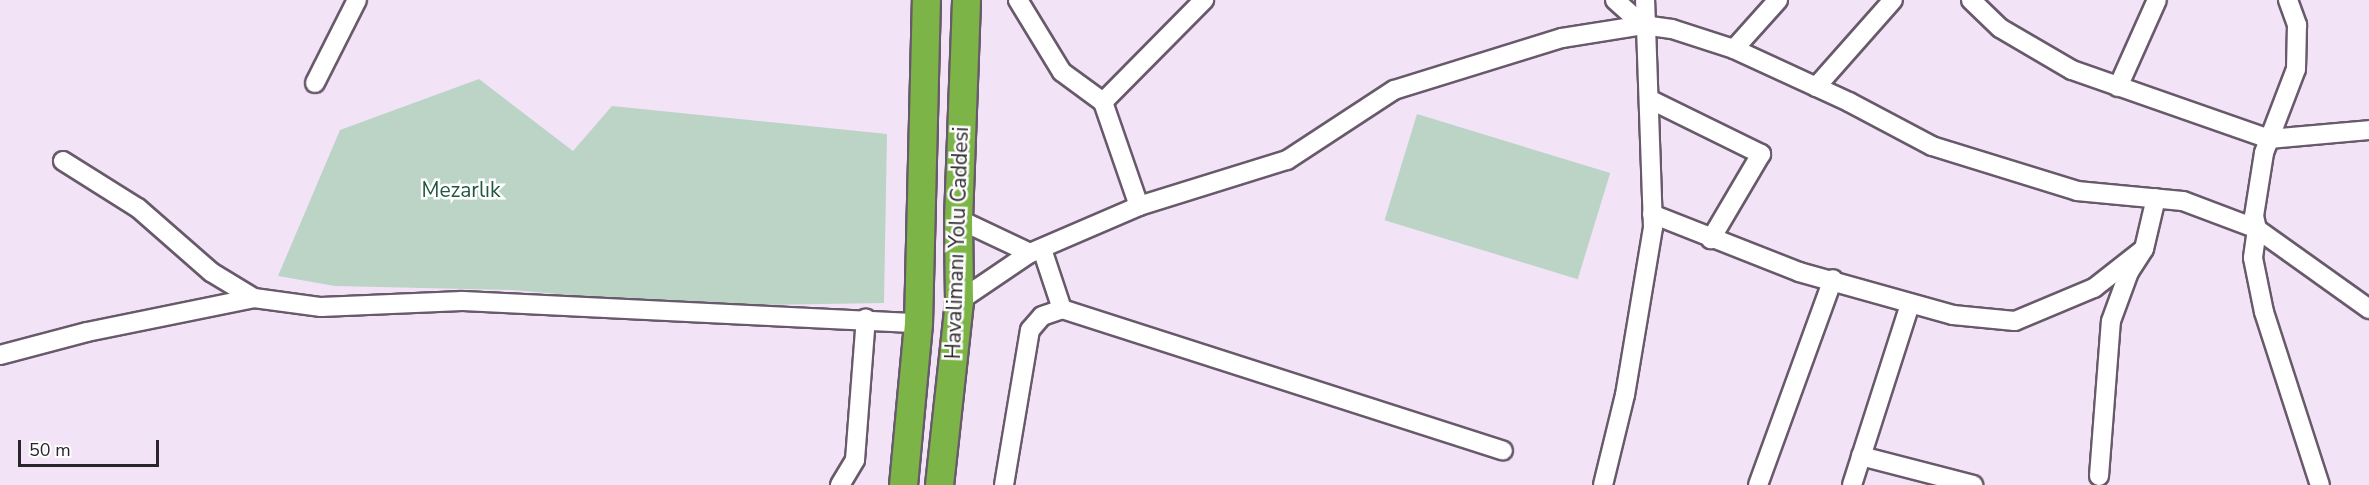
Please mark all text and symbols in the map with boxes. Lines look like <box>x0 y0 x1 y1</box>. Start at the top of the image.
street label: Havalimanı Yolu Caddesi <box>940 126 974 360</box>
park label: Mezarlık <box>422 177 500 203</box>
scale bar <box>21 428 162 466</box>
text: 50 m <box>29 438 71 462</box>

